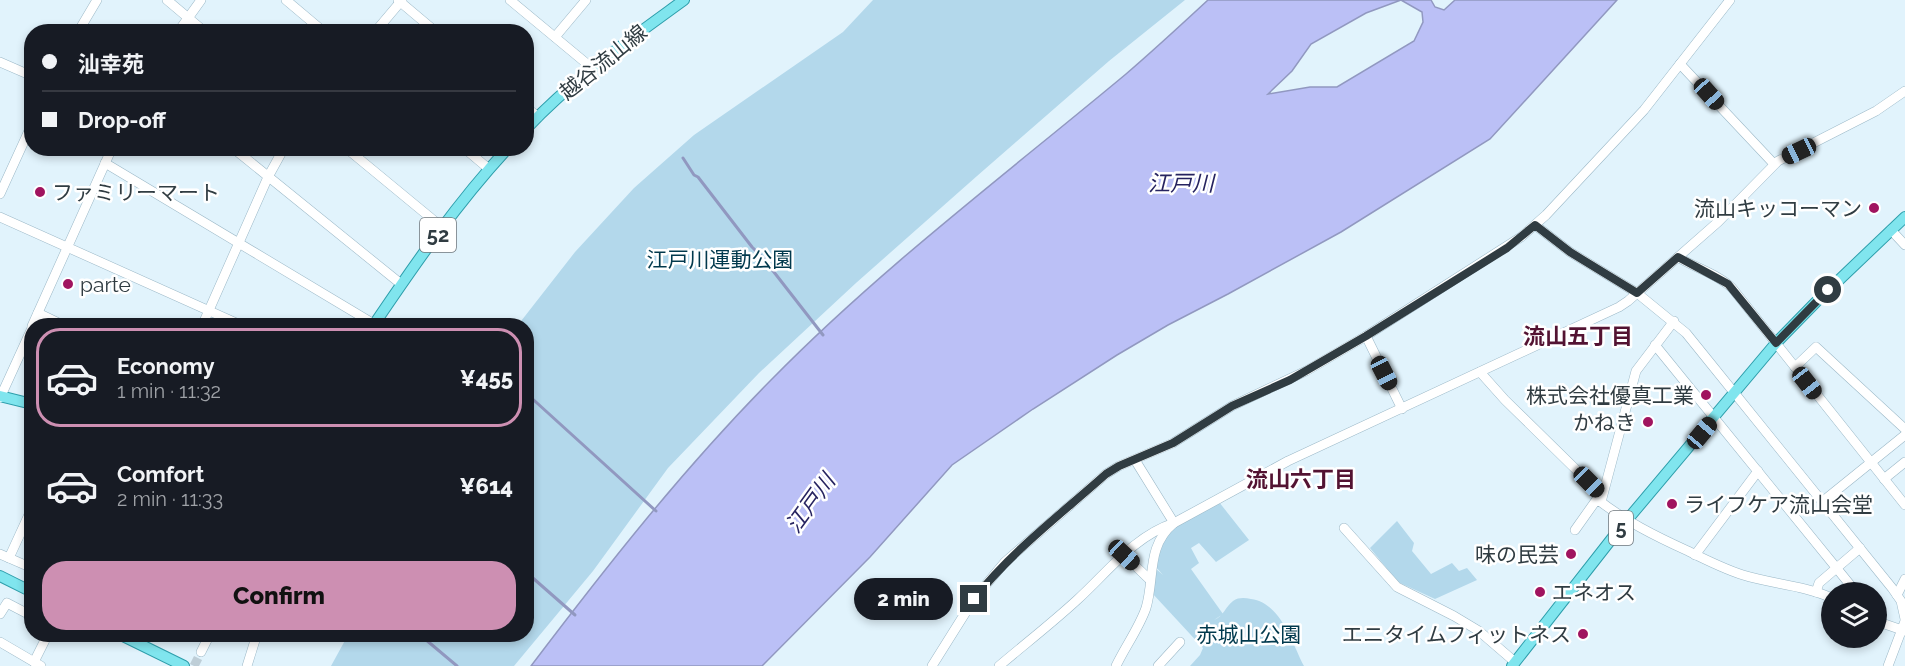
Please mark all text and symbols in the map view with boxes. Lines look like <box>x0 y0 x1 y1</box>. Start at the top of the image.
street label: 越谷流山線 <box>554 19 652 105</box>
text: 汕幸苑 <box>78 51 144 77</box>
car <box>1690 75 1728 113</box>
text: Drop-off <box>78 107 166 133</box>
car <box>1779 135 1819 167</box>
water label: 江戸川 <box>1148 170 1216 196</box>
place label: ファミリーマート <box>52 180 220 205</box>
marker: ファミリーマート <box>33 185 47 199</box>
place label: 流山キッコーマン <box>1694 196 1862 221</box>
marker: 流山キッコーマン <box>1867 201 1881 215</box>
road number: 52 <box>420 218 456 252</box>
park label: 江戸川運動公園 <box>647 247 794 272</box>
place label: parte <box>80 272 131 297</box>
route start <box>1814 276 1841 303</box>
marker: parte <box>61 277 75 291</box>
district label: 流山五丁目 <box>1523 323 1633 349</box>
icon: car <box>45 351 99 405</box>
text: Economy <box>117 353 215 379</box>
car <box>1368 353 1400 393</box>
car <box>1789 363 1825 403</box>
text: ¥455 <box>460 365 513 391</box>
text: 1 min · 11:32 <box>117 379 221 403</box>
place label: 株式会社優真工業 <box>1526 383 1694 408</box>
marker: 株式会社優真工業 <box>1699 388 1713 402</box>
place label: かねき <box>1573 410 1636 435</box>
car <box>1684 413 1720 453</box>
marker: かねき <box>1641 415 1655 429</box>
icon: car <box>45 459 99 513</box>
text: Comfort <box>117 461 204 487</box>
car <box>1570 463 1608 501</box>
district label: 流山六丁目 <box>1246 466 1356 492</box>
water label: 江戸川 <box>780 467 841 537</box>
text: ¥614 <box>460 473 513 499</box>
text: 2 min · 11:33 <box>117 487 223 511</box>
place label: ライフケア流山会堂 <box>1684 492 1873 517</box>
marker: ライフケア流山会堂 <box>1665 497 1679 511</box>
road number: 5 <box>1609 511 1633 545</box>
car <box>1105 536 1143 574</box>
place label: 味の民芸 <box>1475 542 1559 567</box>
marker: 味の民芸 <box>1564 547 1578 561</box>
button: Confirm <box>42 561 516 630</box>
callout: 2 min <box>854 578 953 620</box>
place label: エネオス <box>1552 580 1636 605</box>
map controls <box>1821 582 1887 648</box>
button: layers <box>1821 582 1887 648</box>
route end <box>960 585 987 612</box>
marker: エネオス <box>1533 585 1547 599</box>
text: 2 min <box>877 587 930 611</box>
park label: 赤城山公園 <box>1197 622 1302 647</box>
place label: エニタイムフィットネス <box>1342 622 1571 647</box>
marker: エニタイムフィットネス <box>1576 627 1590 641</box>

